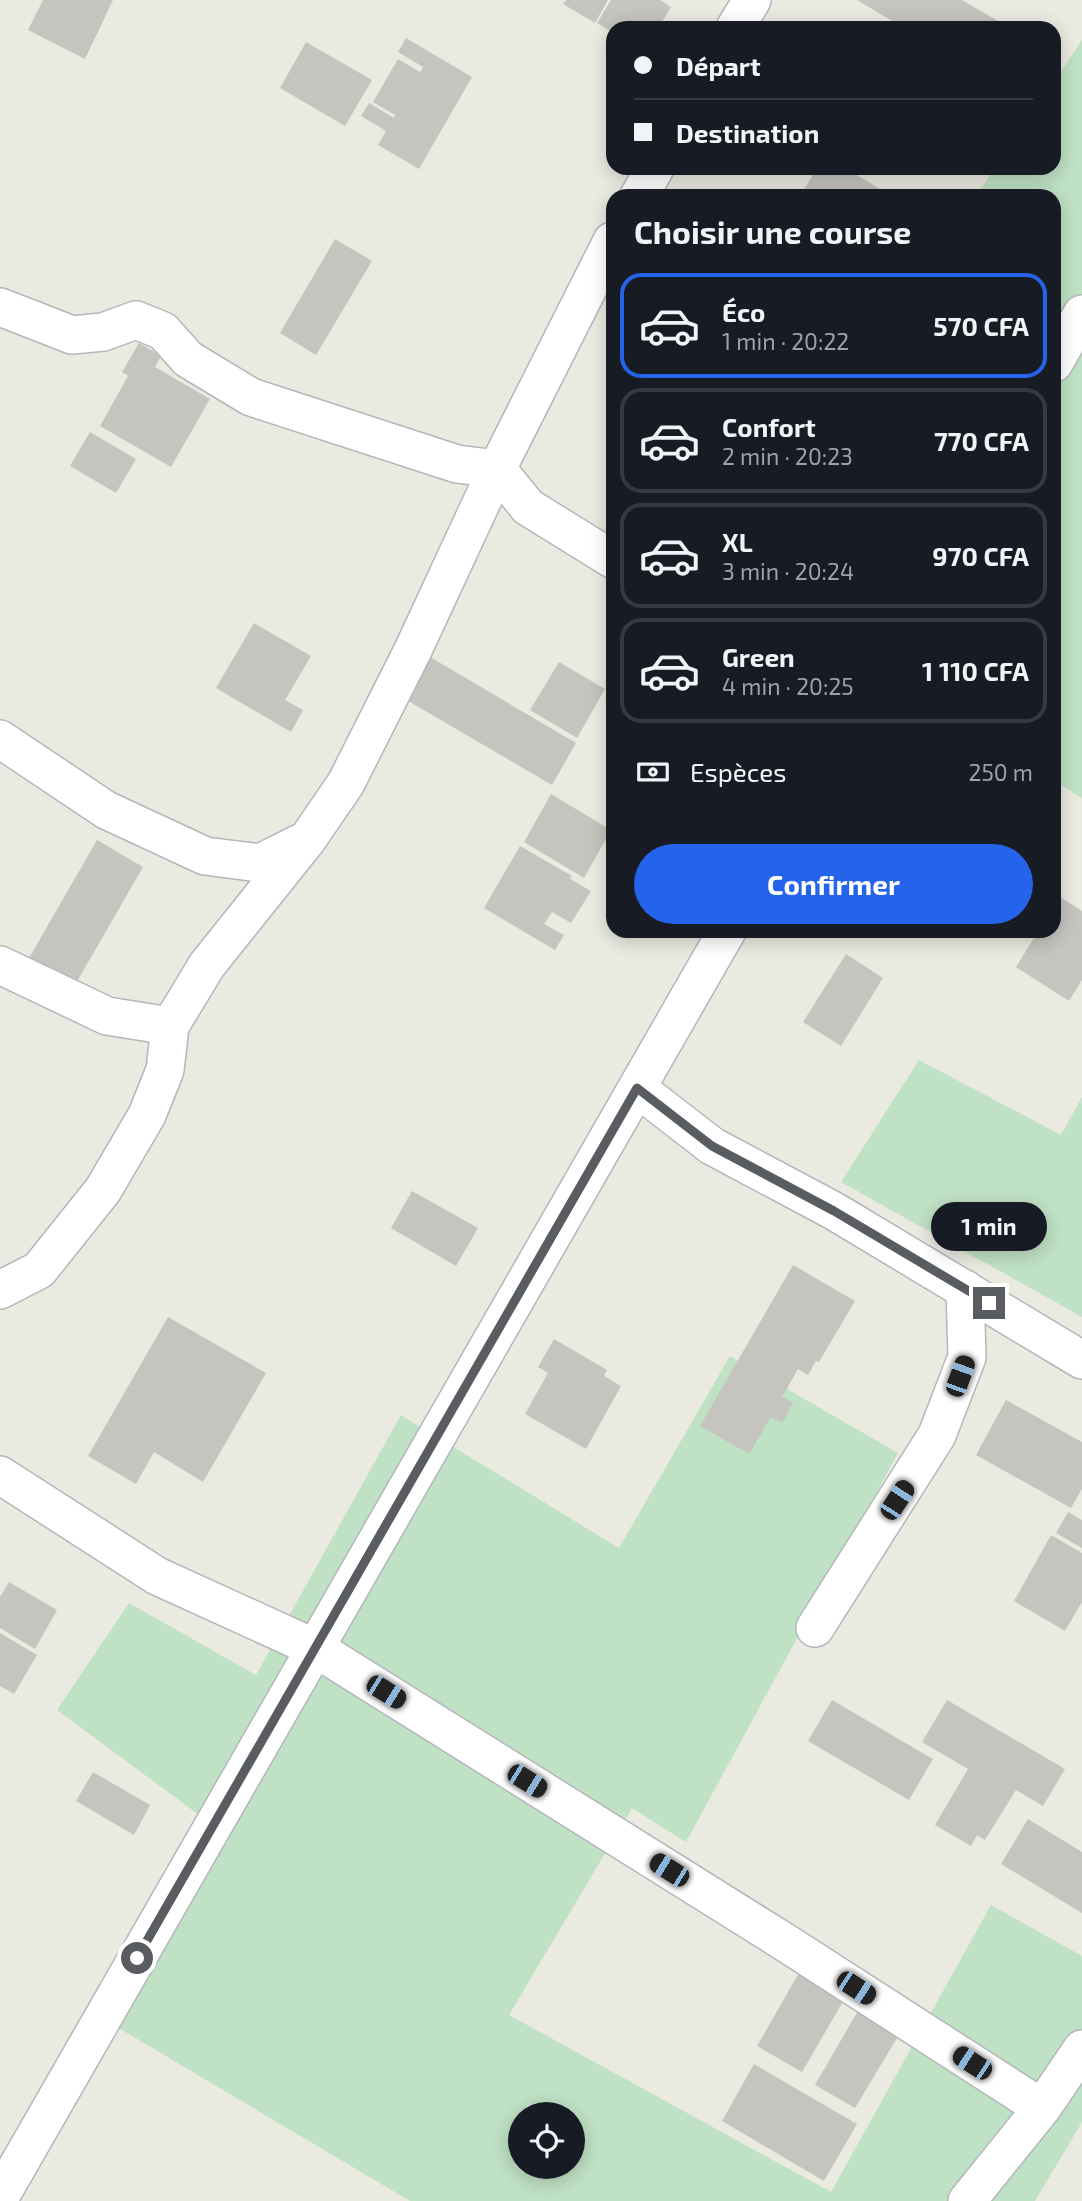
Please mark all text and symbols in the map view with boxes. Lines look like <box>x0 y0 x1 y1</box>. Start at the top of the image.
text: Départ <box>676 50 761 81</box>
text: Destination <box>676 117 819 148</box>
text: Choisir une course <box>634 212 911 250</box>
icon: car <box>638 294 701 357</box>
text: Éco <box>722 296 765 327</box>
text: 570 CFA <box>933 310 1029 341</box>
text: 1 min · 20:22 <box>722 327 849 355</box>
icon: car <box>638 409 701 472</box>
text: Confort <box>722 411 816 442</box>
text: 770 CFA <box>934 425 1029 456</box>
text: 2 min · 20:23 <box>722 442 853 470</box>
icon: car <box>638 524 701 587</box>
text: XL <box>722 526 753 557</box>
text: 970 CFA <box>932 540 1029 571</box>
text: 3 min · 20:24 <box>722 557 854 585</box>
icon: car <box>638 639 701 702</box>
text: Green <box>722 641 795 672</box>
text: 1 110 CFA <box>922 655 1029 686</box>
text: 4 min · 20:25 <box>722 672 854 700</box>
icon: cash <box>634 753 672 791</box>
text: Espèces <box>690 756 787 787</box>
text: 250 m <box>969 758 1033 786</box>
button: Confirmer <box>634 844 1033 924</box>
callout: 1 min <box>931 1202 1047 1250</box>
text: 1 min <box>961 1212 1017 1240</box>
route end <box>973 1287 1005 1319</box>
car <box>943 1353 978 1399</box>
car <box>877 1477 918 1523</box>
car <box>363 1672 410 1712</box>
car <box>504 1761 551 1801</box>
car <box>646 1850 693 1890</box>
route start <box>121 1942 153 1974</box>
car <box>833 1968 880 2008</box>
car <box>949 2043 996 2083</box>
map controls <box>508 2102 585 2179</box>
button: locate <box>508 2102 585 2179</box>

